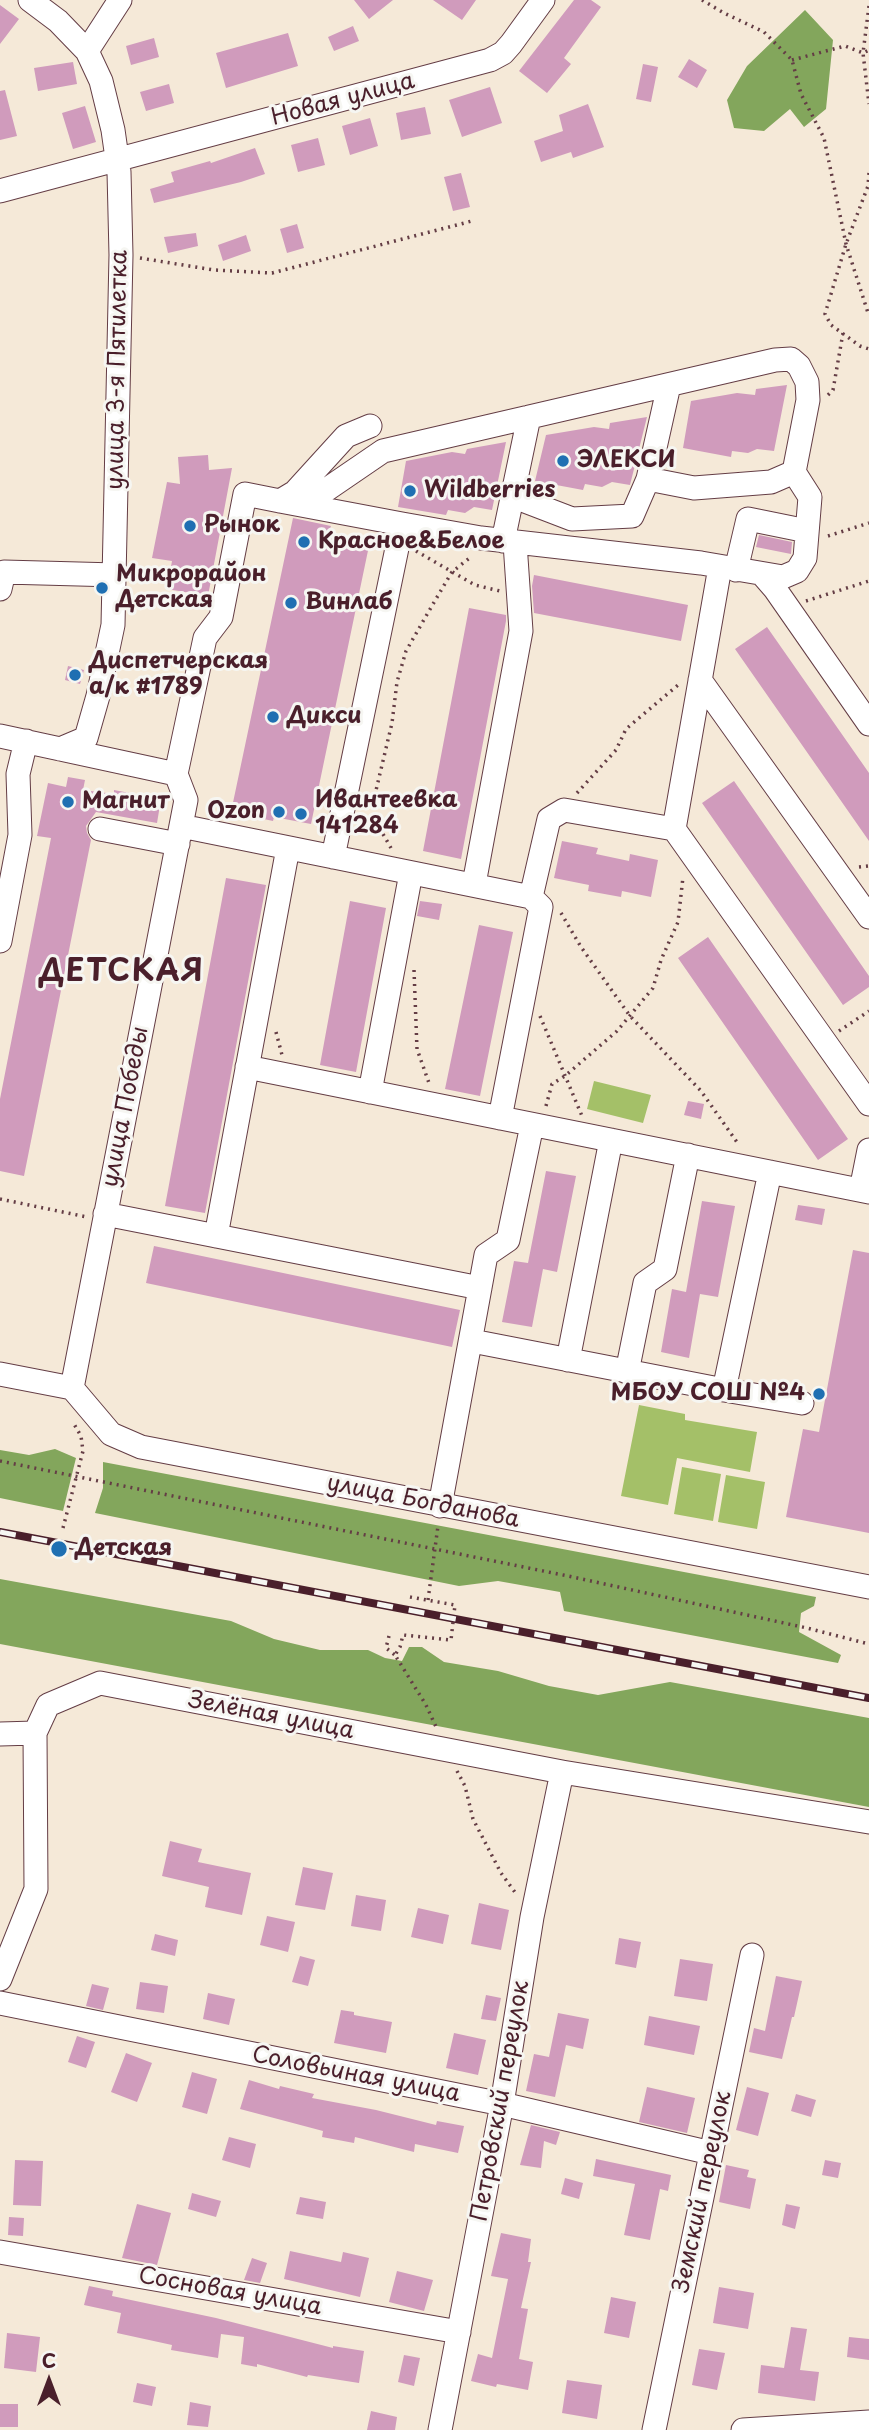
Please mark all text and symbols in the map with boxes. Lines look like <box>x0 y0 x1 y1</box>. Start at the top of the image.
street label: Новая улица <box>268 68 418 132</box>
street label: улица 3-я Пятилетка <box>102 250 134 490</box>
place label: ЭЛЕКСИ <box>577 447 676 475</box>
marker: ЭЛЕКСИ <box>555 453 571 469</box>
place label: Wildberries <box>424 477 555 505</box>
marker: Wildberries <box>402 483 418 499</box>
place label: Рынок <box>204 512 280 540</box>
marker: Рынок <box>182 518 198 534</box>
place label: Красное&Белое <box>318 528 504 556</box>
marker: Красное&Белое <box>296 534 312 550</box>
place label: Микрорайон Детская <box>116 561 266 615</box>
marker: Микрорайон Детская <box>94 580 110 596</box>
place label: Винлаб <box>305 589 392 617</box>
marker: Винлаб <box>283 595 299 611</box>
place label: Диспетчерская а/к #1789 <box>89 648 268 702</box>
marker: Диспетчерская а/к #1789 <box>67 667 83 683</box>
place label: Дикси <box>287 703 362 731</box>
marker: Дикси <box>265 709 281 725</box>
place label: Ивантеевка 141284 <box>315 787 457 841</box>
place label: Магнит <box>82 788 169 816</box>
marker: Магнит <box>60 794 76 810</box>
place label: Ozon <box>207 798 265 826</box>
marker: Ozon <box>271 804 287 820</box>
marker: Ивантеевка 141284 <box>293 806 309 822</box>
district label: ДЕТСКАЯ <box>41 955 203 991</box>
street label: улица Победы <box>97 1024 155 1190</box>
place label: МБОУ СОШ №4 <box>611 1380 805 1408</box>
marker: МБОУ СОШ №4 <box>811 1386 827 1402</box>
street label: улица Богданова <box>324 1470 522 1534</box>
place label: Детская <box>75 1535 172 1563</box>
marker: Детская <box>49 1539 69 1559</box>
street label: Зелёная улица <box>186 1686 356 1746</box>
street label: Петровский переулок <box>466 1978 536 2224</box>
street label: Соловьиная улица <box>250 2041 462 2109</box>
street label: Земский переулок <box>668 2089 738 2295</box>
street label: Сосновая улица <box>136 2262 324 2322</box>
north arrow <box>14 2346 84 2416</box>
text: С <box>42 2346 56 2374</box>

